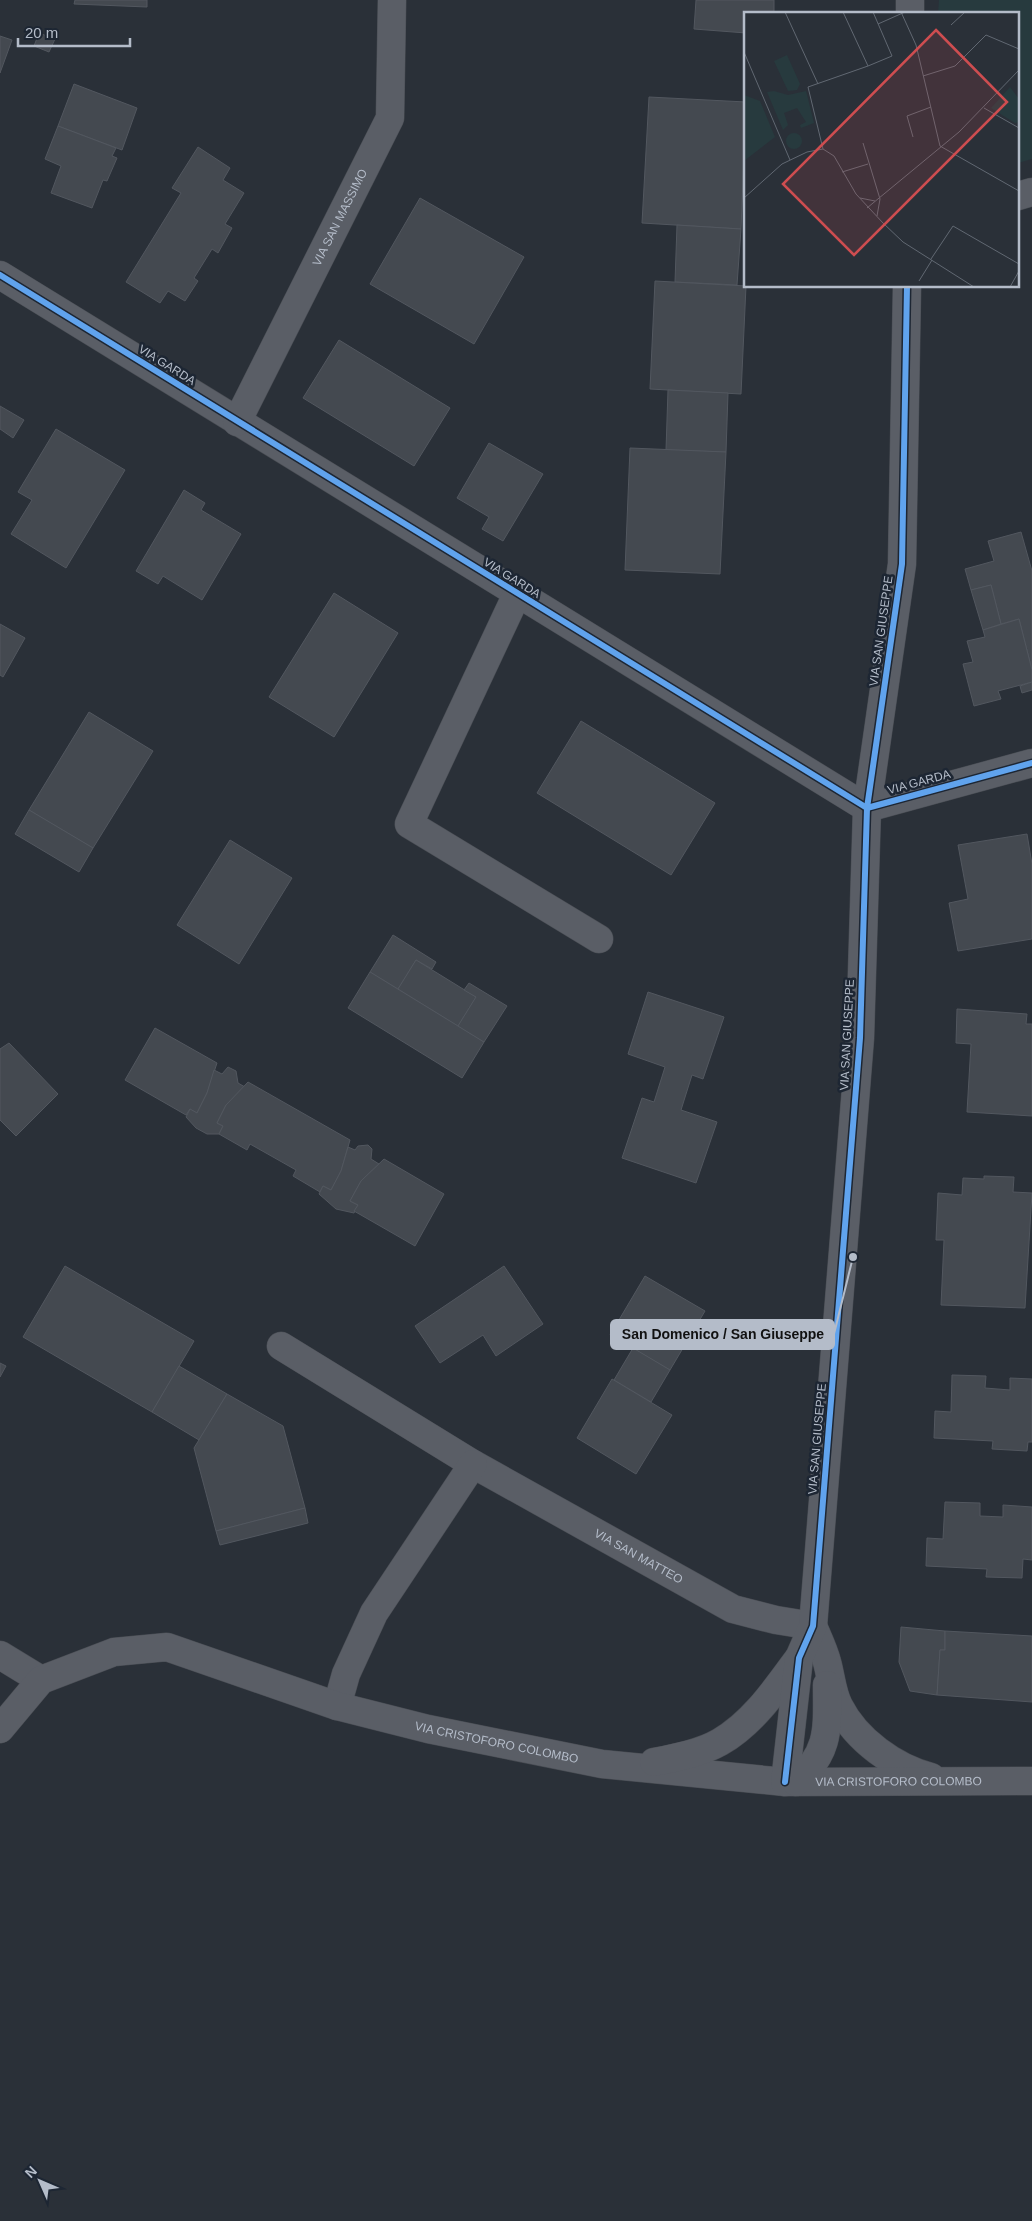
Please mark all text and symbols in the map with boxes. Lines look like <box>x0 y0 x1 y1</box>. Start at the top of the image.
inset map <box>744 12 1020 288</box>
scale bar <box>18 15 130 47</box>
text: 20 m <box>25 24 58 41</box>
street label: VIA SAN MASSIMO <box>310 167 370 268</box>
street label: VIA GARDA <box>136 342 198 388</box>
street label: VIA GARDA <box>481 555 543 601</box>
street label: VIA SAN GIUSEPPE <box>866 575 896 687</box>
street label: VIA GARDA <box>886 767 952 797</box>
street label: VIA SAN GIUSEPPE <box>837 979 857 1091</box>
callout: San Domenico / San Giuseppe <box>611 1320 834 1349</box>
text: San Domenico / San Giuseppe <box>622 1326 824 1342</box>
street label: VIA SAN GIUSEPPE <box>805 1383 829 1495</box>
street label: VIA SAN MATTEO <box>592 1526 685 1587</box>
street label: VIA CRISTOFORO COLOMBO <box>413 1719 580 1766</box>
street label: VIA CRISTOFORO COLOMBO <box>815 1774 982 1789</box>
north arrow <box>15 2156 65 2206</box>
text: N <box>22 2163 40 2181</box>

